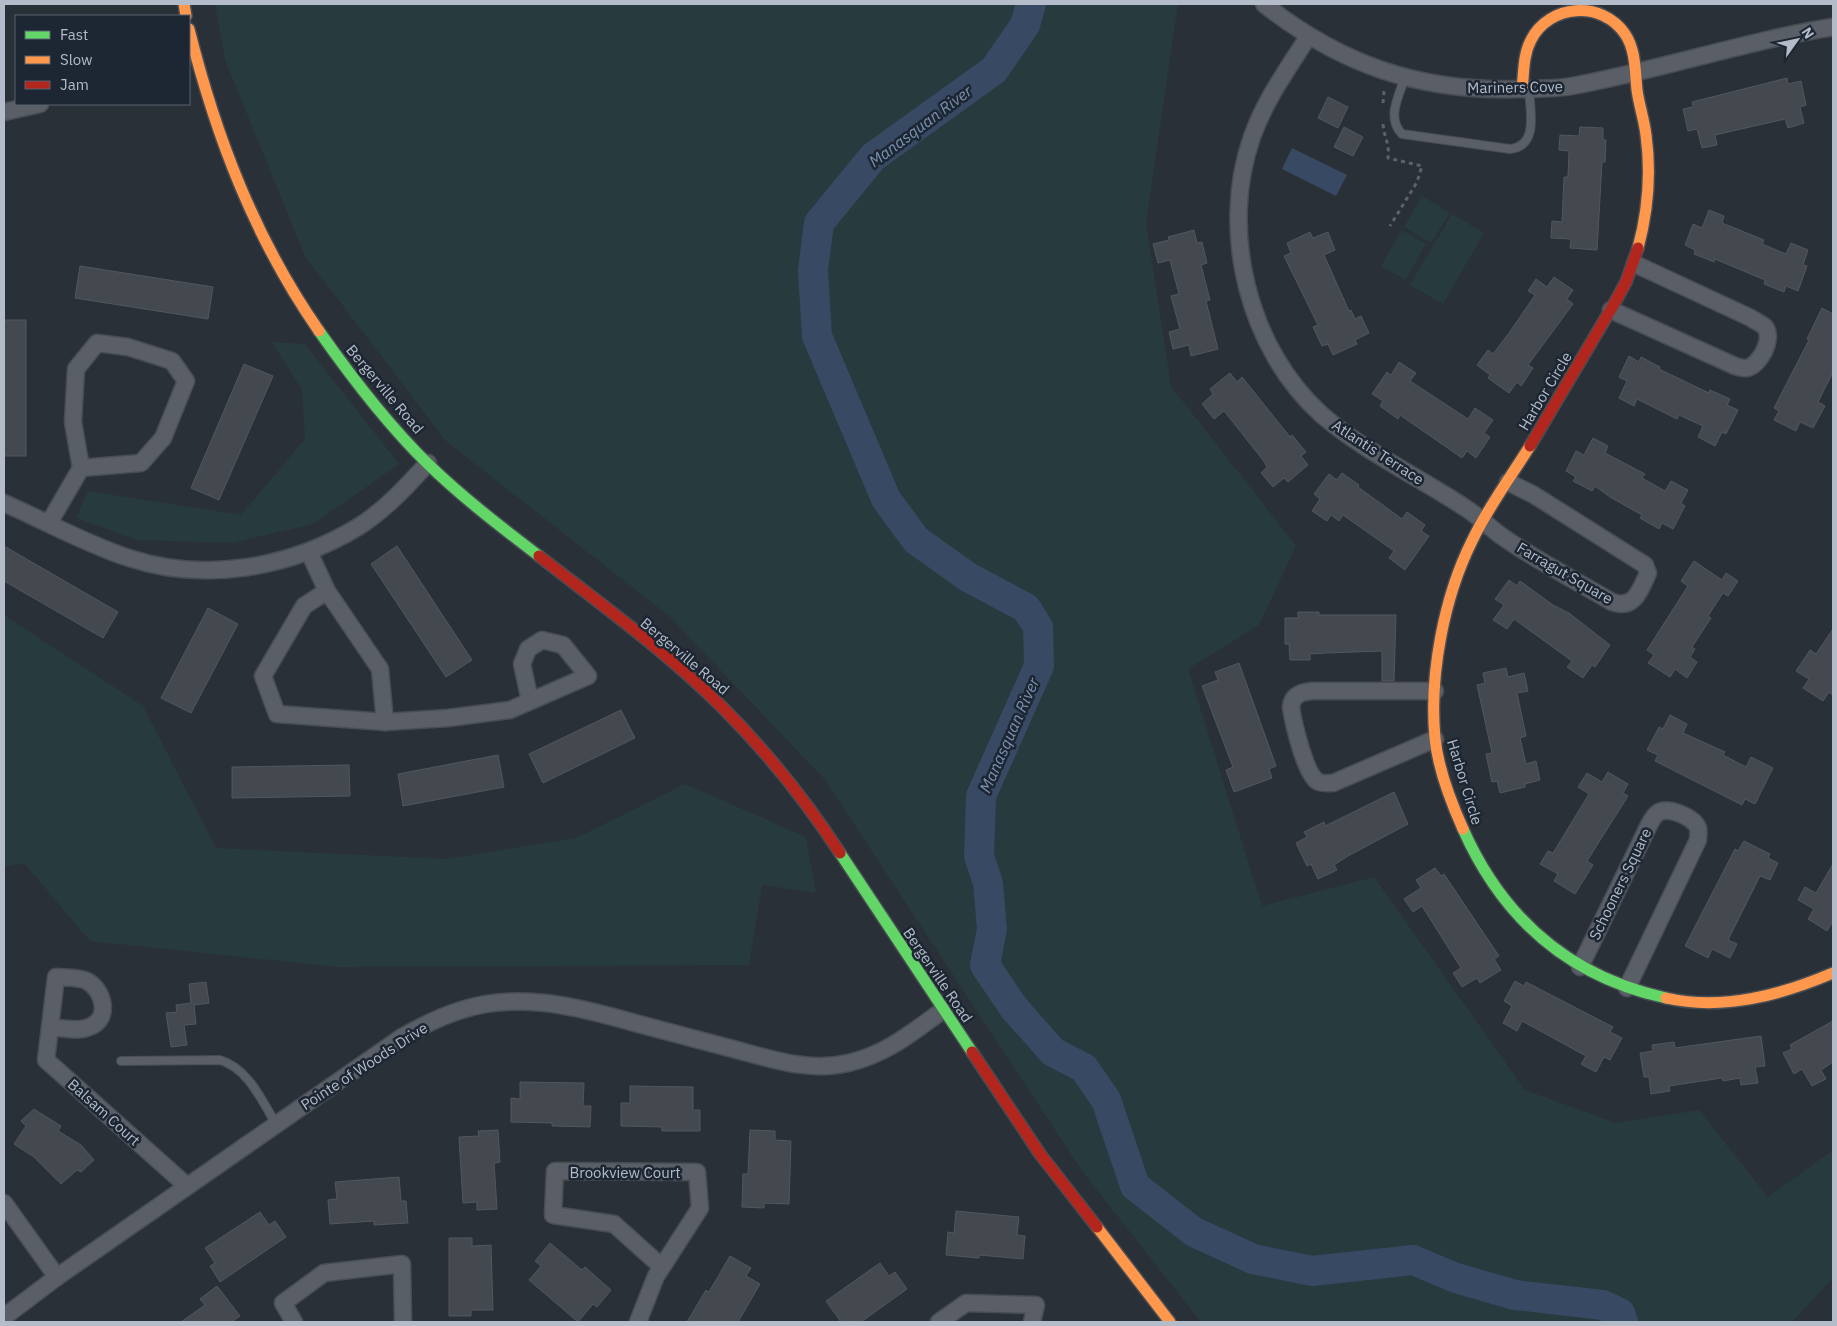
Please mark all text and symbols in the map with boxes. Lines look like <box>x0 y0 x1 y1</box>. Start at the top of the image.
legend <box>15 15 190 105</box>
north arrow <box>1772 15 1822 65</box>
text: N <box>1798 24 1818 42</box>
text: Fast <box>60 25 88 44</box>
text: Slow <box>60 50 93 69</box>
text: Jam <box>60 75 89 94</box>
street label: Mariners Cove <box>1467 77 1563 97</box>
water label: Manasquan River <box>864 80 976 171</box>
street label: Bergerville Road <box>342 341 428 437</box>
street label: Harbor Circle <box>1514 348 1576 434</box>
street label: Atlantis Terrace <box>1328 415 1428 489</box>
street label: Farragut Square <box>1514 538 1616 608</box>
street label: Bergerville Road <box>637 613 733 699</box>
water label: Manasquan River <box>975 673 1044 796</box>
street label: Harbor Circle <box>1443 737 1487 827</box>
street label: Schooners Square <box>1585 825 1655 943</box>
street label: Bergerville Road <box>899 924 977 1026</box>
street label: Pointe of Woods Drive <box>297 1018 431 1114</box>
street label: Balsam Court <box>64 1075 144 1149</box>
street label: Brookview Court <box>569 1163 681 1182</box>

